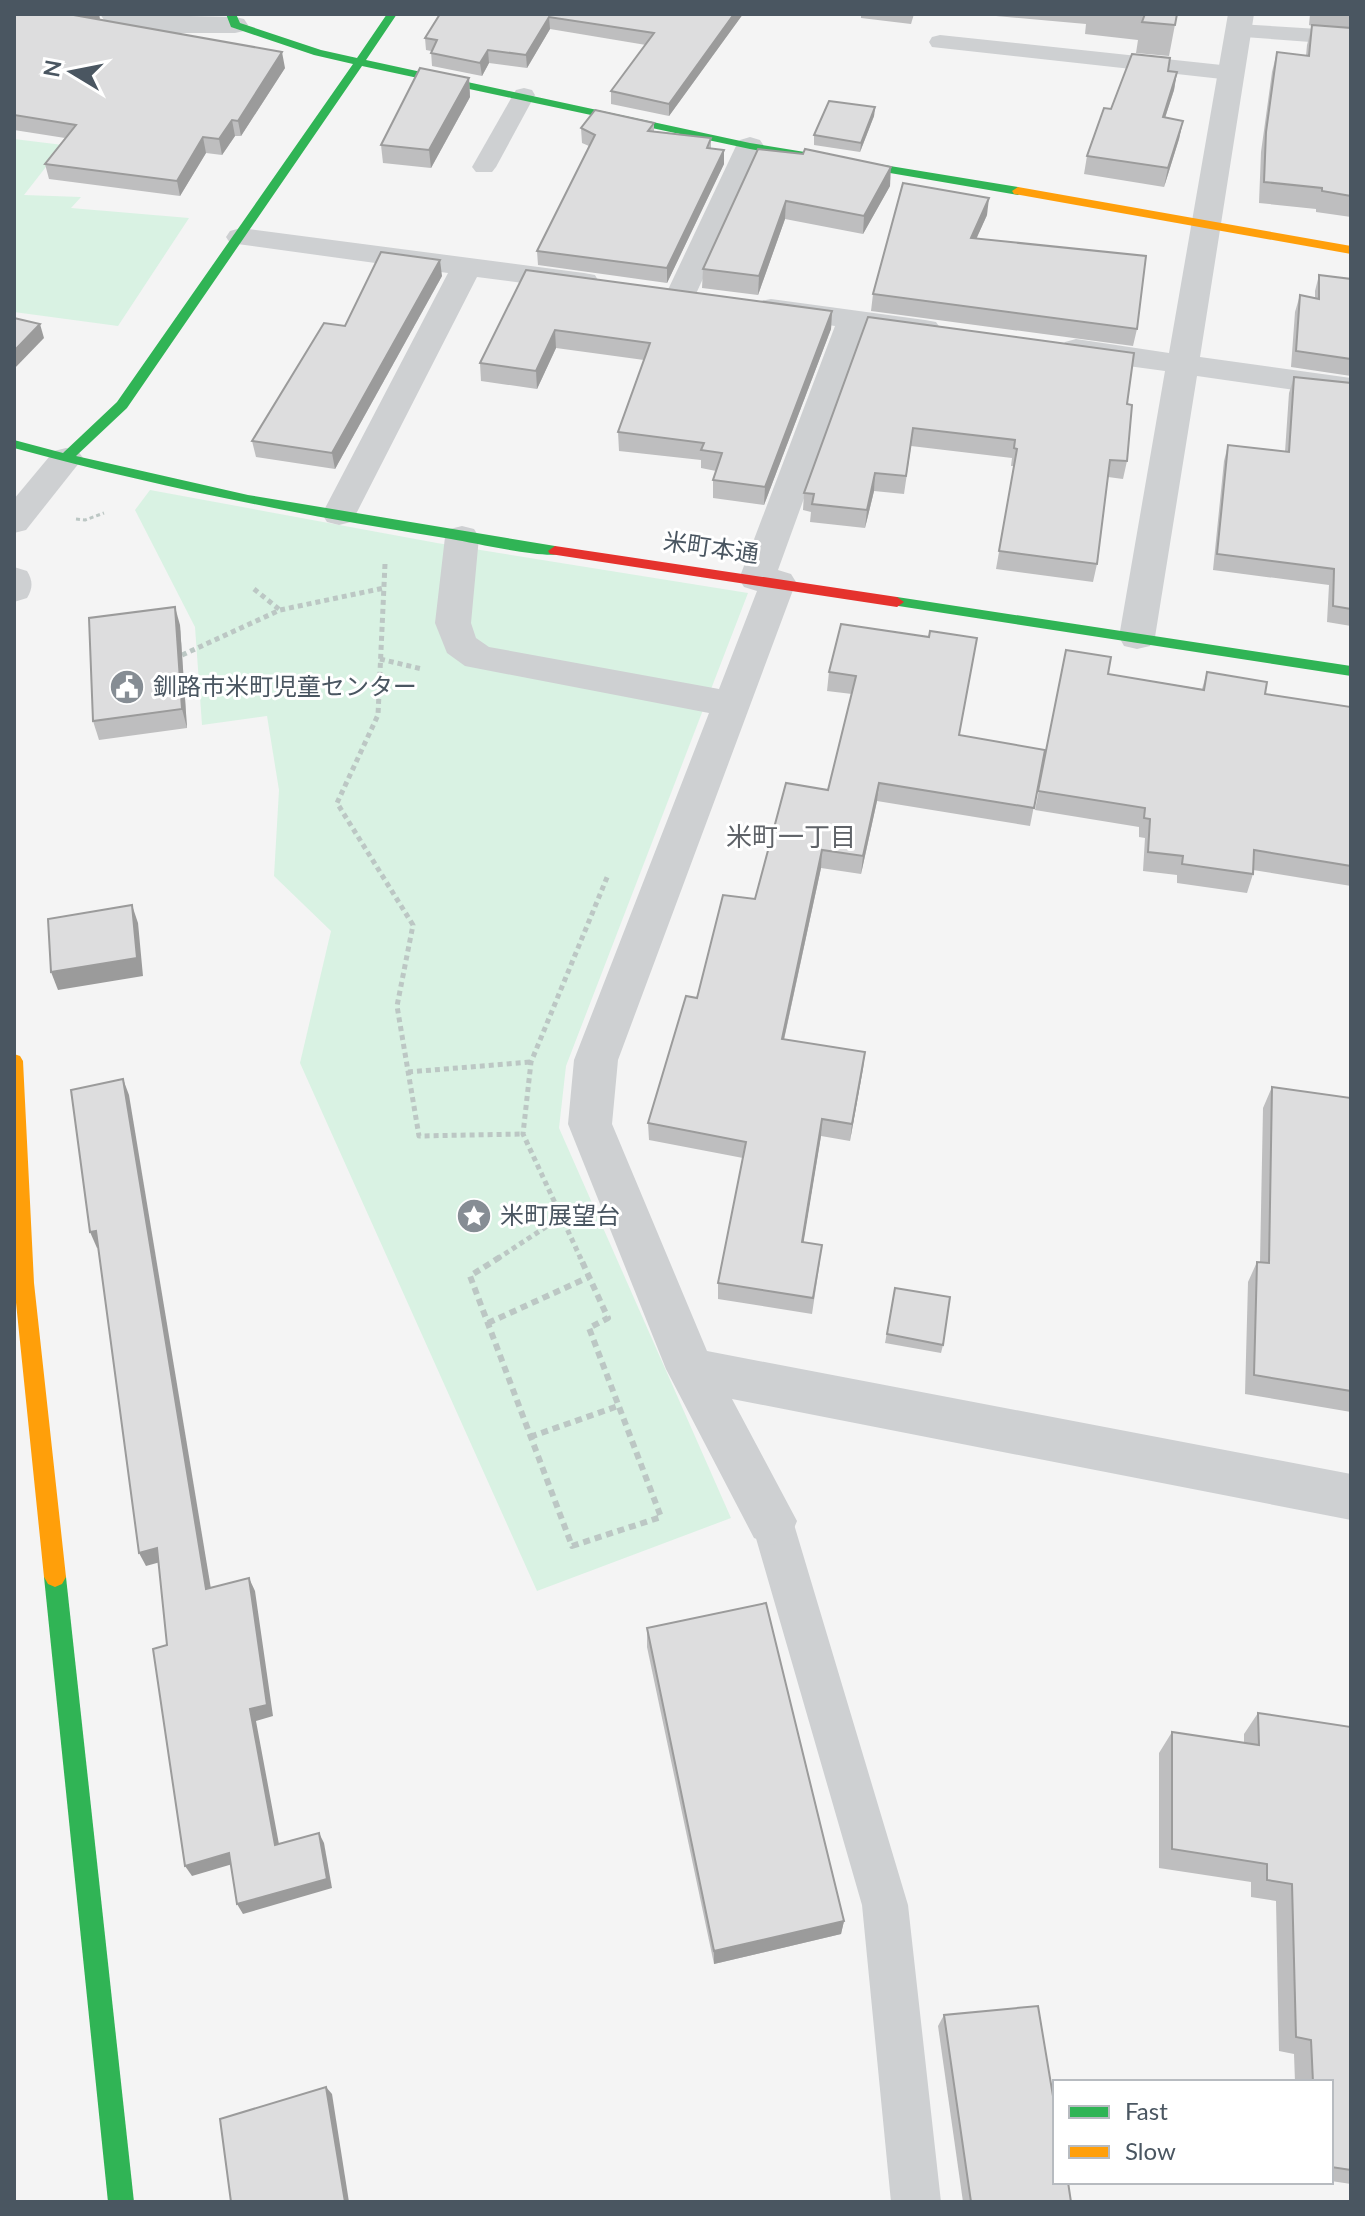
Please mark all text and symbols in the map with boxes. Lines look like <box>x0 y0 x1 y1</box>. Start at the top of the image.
north arrow <box>32 32 112 112</box>
text: N <box>37 58 67 79</box>
street label: 米町本通 <box>662 525 761 568</box>
public building icon: 釧路市米町児童センター <box>108 668 146 706</box>
place label: 釧路市米町児童センター <box>153 671 417 700</box>
district label: 米町一丁目 <box>726 820 856 852</box>
place icon: 米町展望台 <box>455 1197 493 1235</box>
place label: 米町展望台 <box>500 1200 620 1229</box>
legend <box>1053 2080 1333 2184</box>
text: Fast <box>1125 2096 1168 2125</box>
text: Slow <box>1125 2136 1176 2165</box>

